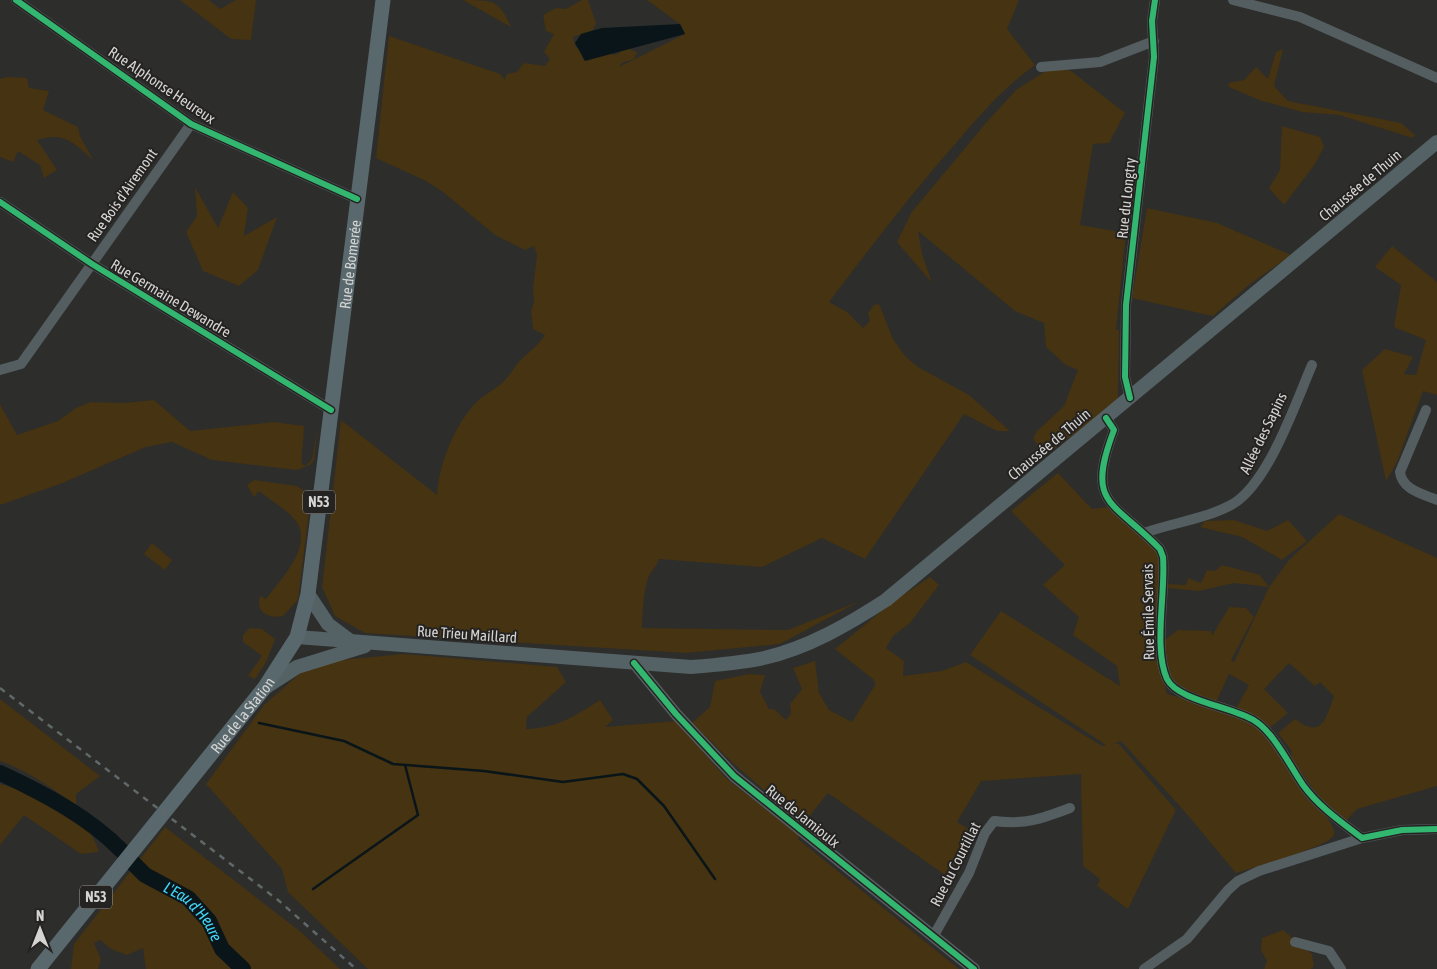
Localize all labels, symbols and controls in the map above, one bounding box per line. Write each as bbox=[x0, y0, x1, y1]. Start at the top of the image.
street label: Rue Alphonse Heureux bbox=[105, 43, 219, 127]
street label: Rue Bois d'Airemont bbox=[84, 145, 160, 245]
street label: Chaussée de Thuin bbox=[1315, 146, 1405, 224]
street label: Rue du Longtry bbox=[1113, 157, 1139, 239]
street label: Rue de Bomerée bbox=[336, 219, 364, 310]
street label: Rue Germaine Dewandre bbox=[108, 256, 234, 341]
street label: Allée des Sapins bbox=[1236, 390, 1290, 476]
street label: Chaussée de Thuin bbox=[1004, 405, 1094, 483]
road number: N53 bbox=[303, 491, 335, 514]
street label: Rue Émile Servais bbox=[1139, 564, 1157, 660]
street label: Rue Trieu Maillard bbox=[416, 622, 518, 646]
street label: Rue de la Station bbox=[207, 674, 278, 756]
street label: Rue de Jamioulx bbox=[763, 781, 843, 851]
street label: Rue du Courtillat bbox=[926, 819, 984, 909]
water label: L'Eau d'Heure bbox=[161, 878, 226, 944]
road number: N53 bbox=[80, 886, 112, 909]
north arrow bbox=[15, 904, 65, 954]
text: N bbox=[36, 908, 44, 924]

